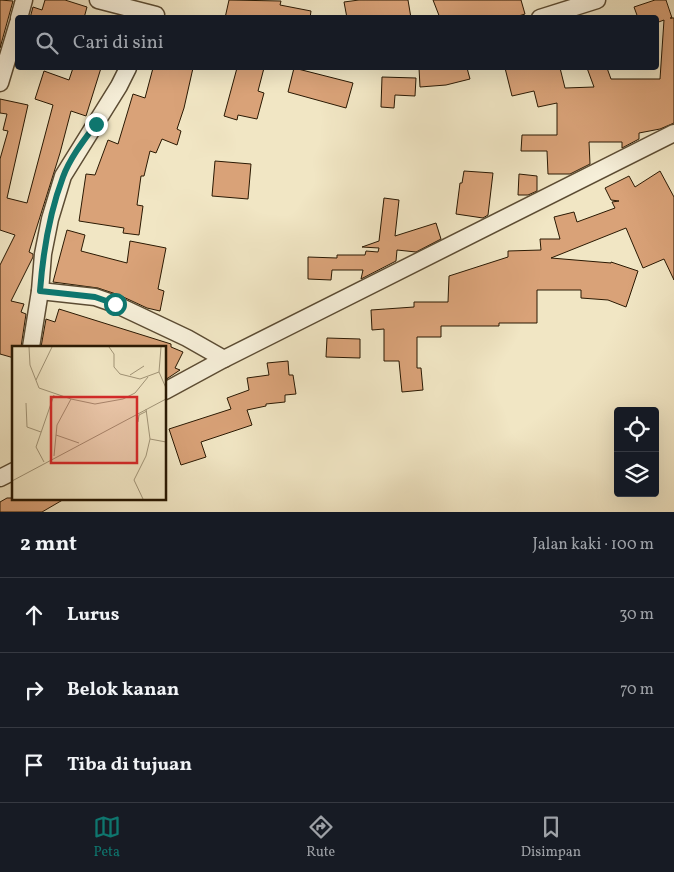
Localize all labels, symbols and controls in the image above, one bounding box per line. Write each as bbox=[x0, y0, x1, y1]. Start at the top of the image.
search box bbox=[15, 15, 659, 70]
icon: search bbox=[33, 29, 61, 57]
text: Cari di sini bbox=[73, 30, 164, 56]
route end bbox=[85, 113, 108, 136]
route start bbox=[104, 293, 127, 316]
inset map bbox=[12, 346, 166, 500]
map controls bbox=[614, 407, 659, 497]
button: locate bbox=[614, 407, 659, 452]
button: layers bbox=[614, 452, 659, 497]
text: 2 mnt bbox=[20, 530, 77, 559]
text: Jalan kaki · 100 m bbox=[532, 534, 654, 556]
icon: ahead bbox=[20, 601, 48, 629]
text: Lurus bbox=[67, 602, 119, 628]
text: 30 m bbox=[619, 604, 654, 626]
icon: right bbox=[20, 676, 48, 704]
text: Belok kanan bbox=[67, 677, 179, 703]
text: 70 m bbox=[620, 679, 654, 701]
icon: arrive bbox=[20, 751, 48, 779]
text: Tiba di tujuan bbox=[67, 752, 192, 778]
tab: Peta bbox=[93, 813, 121, 862]
tab: Rute bbox=[306, 813, 335, 862]
tab: Disimpan bbox=[521, 813, 581, 862]

